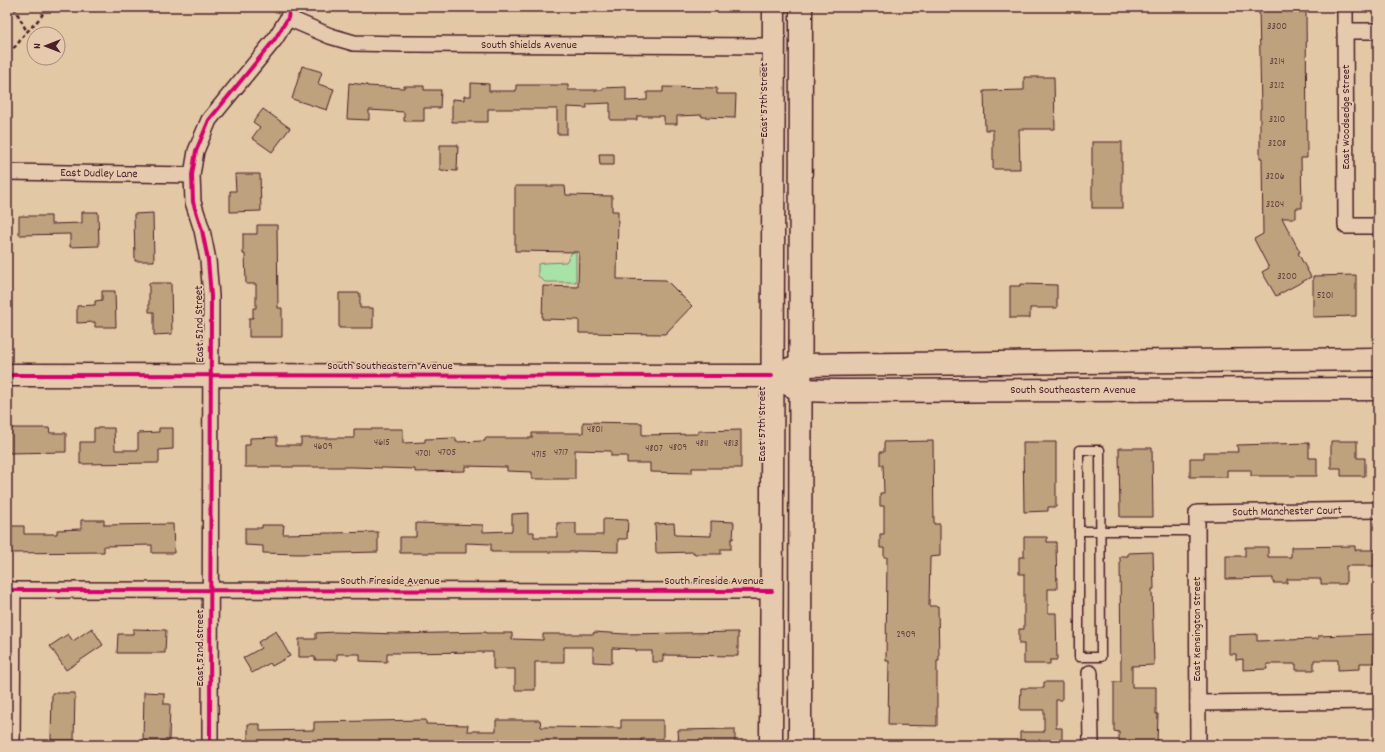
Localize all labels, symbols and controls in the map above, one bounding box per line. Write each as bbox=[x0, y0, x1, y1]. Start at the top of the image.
house number: 3300 bbox=[1267, 20, 1287, 34]
north arrow bbox=[26, 26, 66, 66]
street label: South Shields Avenue bbox=[481, 37, 577, 54]
text: N bbox=[30, 43, 46, 49]
house number: 3214 bbox=[1269, 55, 1285, 69]
street label: East 57th Street bbox=[756, 62, 773, 138]
street label: East Woodsedge Street bbox=[1338, 64, 1355, 169]
house number: 3212 bbox=[1269, 79, 1285, 93]
house number: 3210 bbox=[1269, 113, 1285, 127]
house number: 3208 bbox=[1268, 137, 1286, 151]
street label: East Dudley Lane bbox=[60, 165, 138, 183]
house number: 3206 bbox=[1265, 170, 1285, 184]
house number: 3204 bbox=[1266, 198, 1284, 212]
house number: 3200 bbox=[1277, 270, 1297, 284]
street label: East 52nd Street bbox=[191, 285, 209, 363]
house number: 5201 bbox=[1317, 289, 1333, 303]
street label: South Southeastern Avenue bbox=[327, 358, 453, 375]
street label: South Southeastern Avenue bbox=[1010, 382, 1136, 399]
street label: East 57th Street bbox=[754, 386, 771, 462]
house number: 4801 bbox=[587, 423, 603, 437]
house number: 4615 bbox=[374, 436, 390, 450]
house number: 4811 bbox=[696, 437, 708, 451]
house number: 4813 bbox=[724, 437, 738, 451]
house number: 4609 bbox=[313, 440, 333, 454]
house number: 4809 bbox=[669, 441, 687, 455]
house number: 4807 bbox=[645, 442, 663, 456]
house number: 4705 bbox=[438, 446, 456, 460]
house number: 4717 bbox=[554, 446, 568, 460]
house number: 4701 bbox=[415, 447, 431, 461]
house number: 4715 bbox=[532, 448, 547, 462]
street label: South Manchester Court bbox=[1232, 503, 1342, 521]
street label: South Fireside Avenue bbox=[340, 573, 440, 590]
street label: South Fireside Avenue bbox=[664, 573, 764, 590]
street label: East Kensington Street bbox=[1189, 576, 1206, 681]
street label: East 52nd Street bbox=[192, 609, 209, 687]
house number: 2909 bbox=[897, 628, 915, 642]

